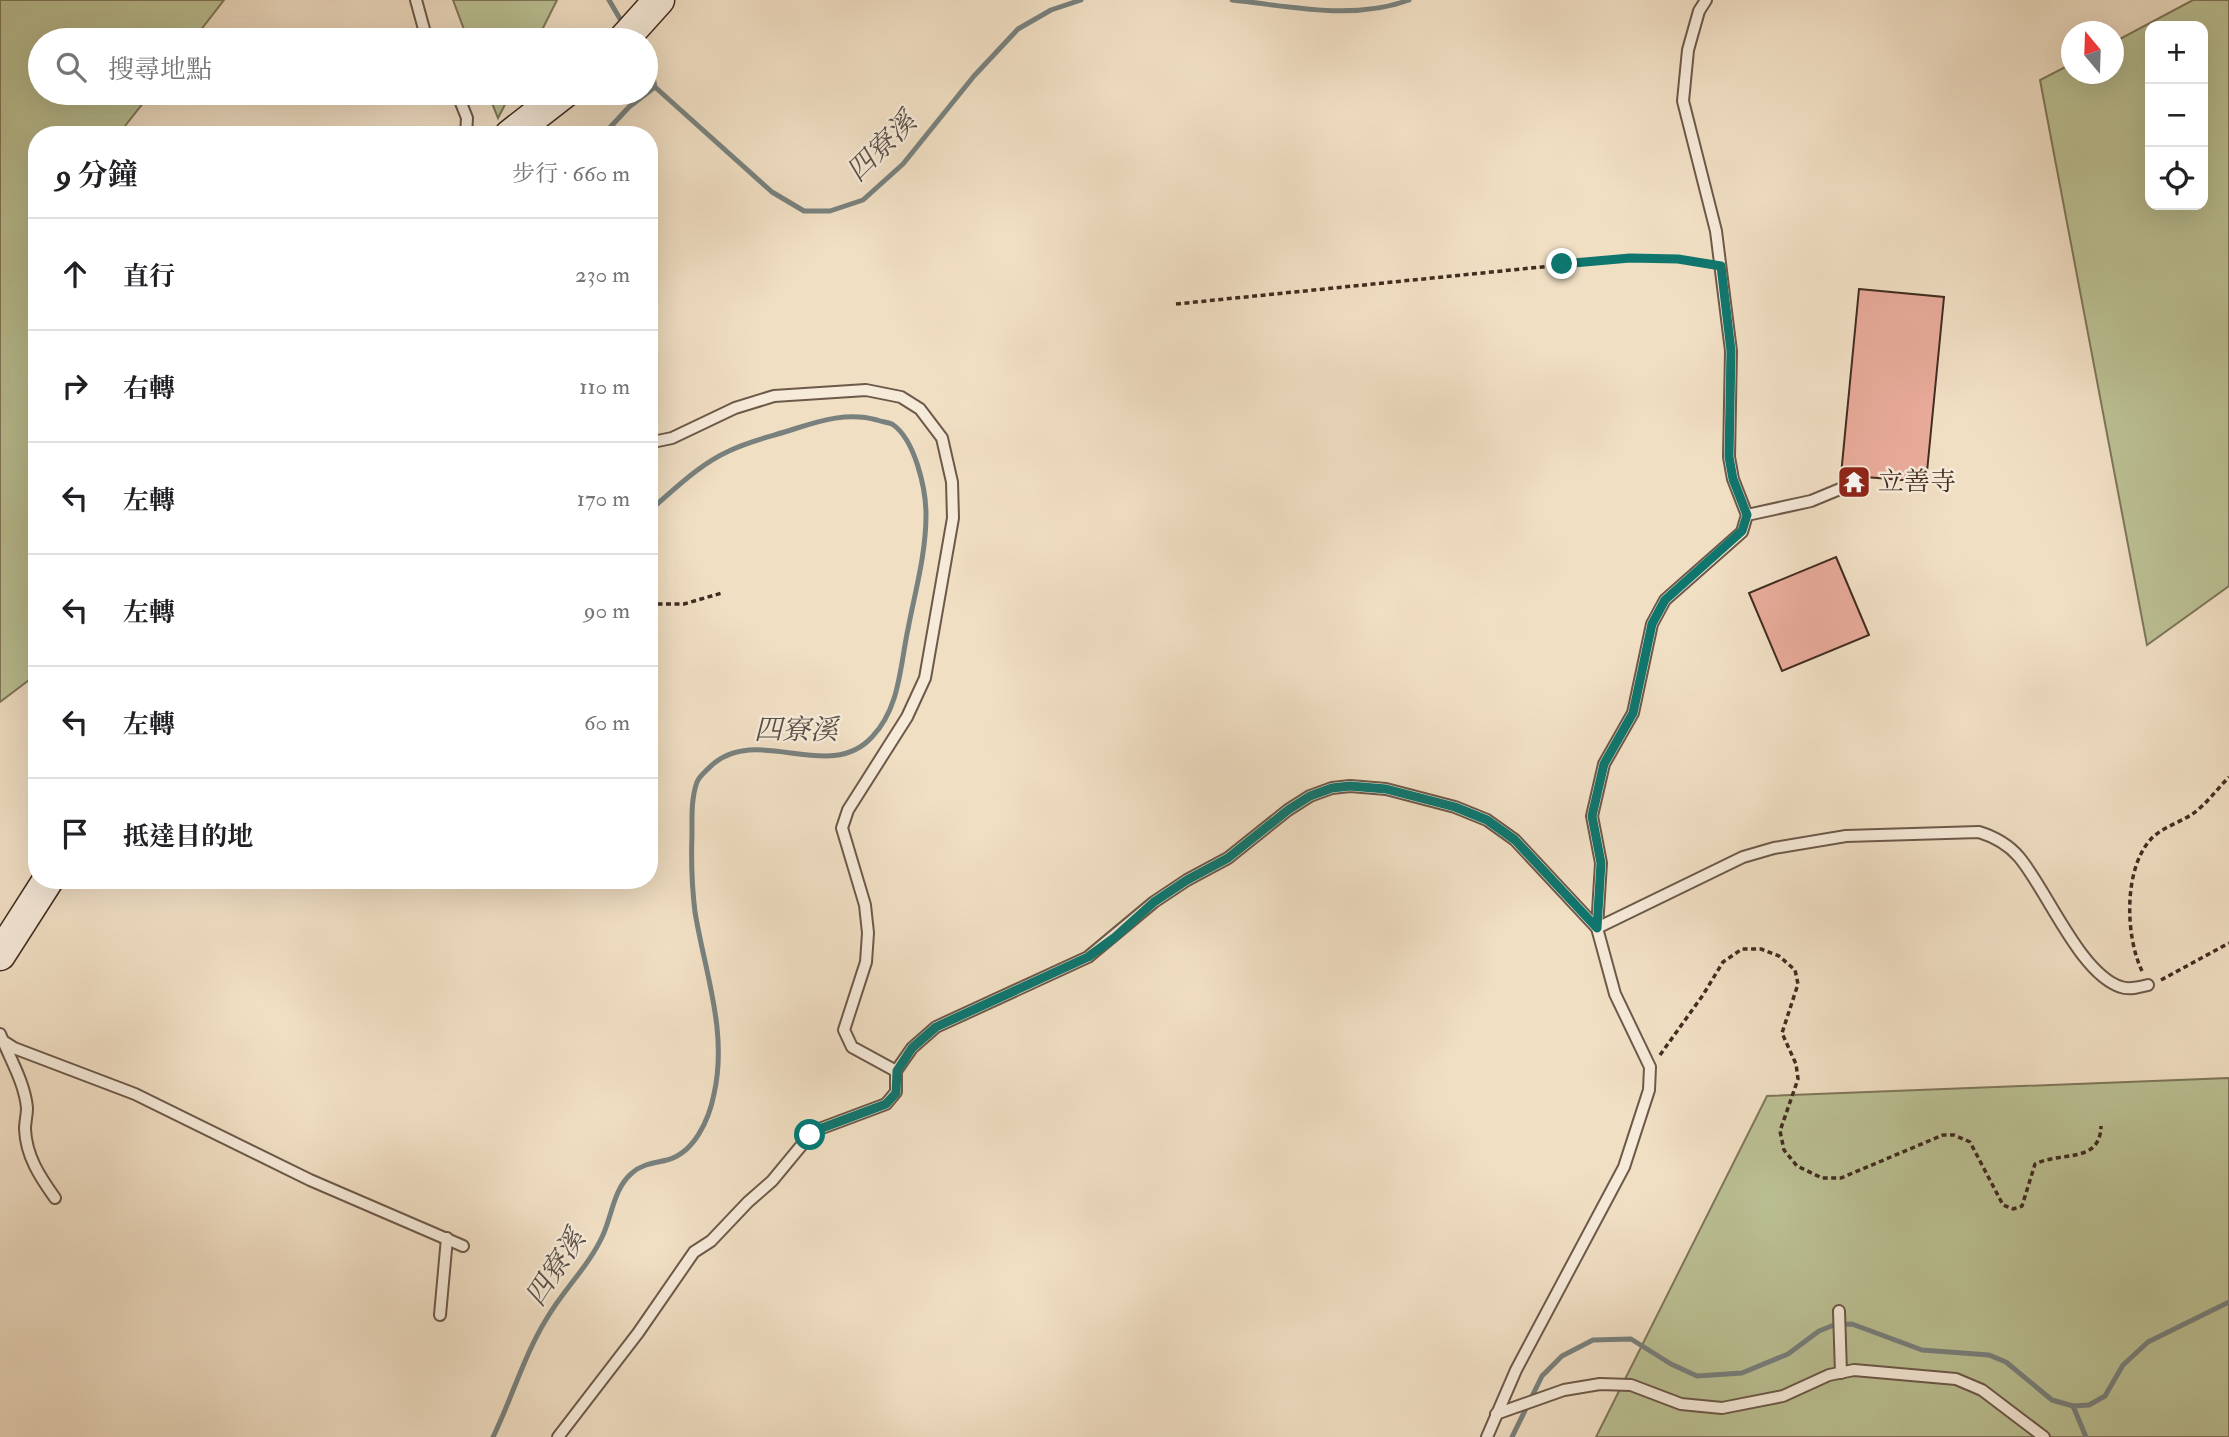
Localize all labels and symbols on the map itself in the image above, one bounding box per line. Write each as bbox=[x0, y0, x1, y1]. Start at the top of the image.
north arrow bbox=[2061, 21, 2124, 84]
water label: 四寮溪 bbox=[840, 103, 926, 189]
route end bbox=[1546, 248, 1577, 279]
temple icon: 立善寺 bbox=[1835, 463, 1873, 501]
place label: 立善寺 bbox=[1878, 466, 1956, 498]
water label: 四寮溪 bbox=[754, 713, 841, 748]
route start bbox=[794, 1119, 825, 1150]
water label: 四寮溪 bbox=[518, 1221, 595, 1313]

